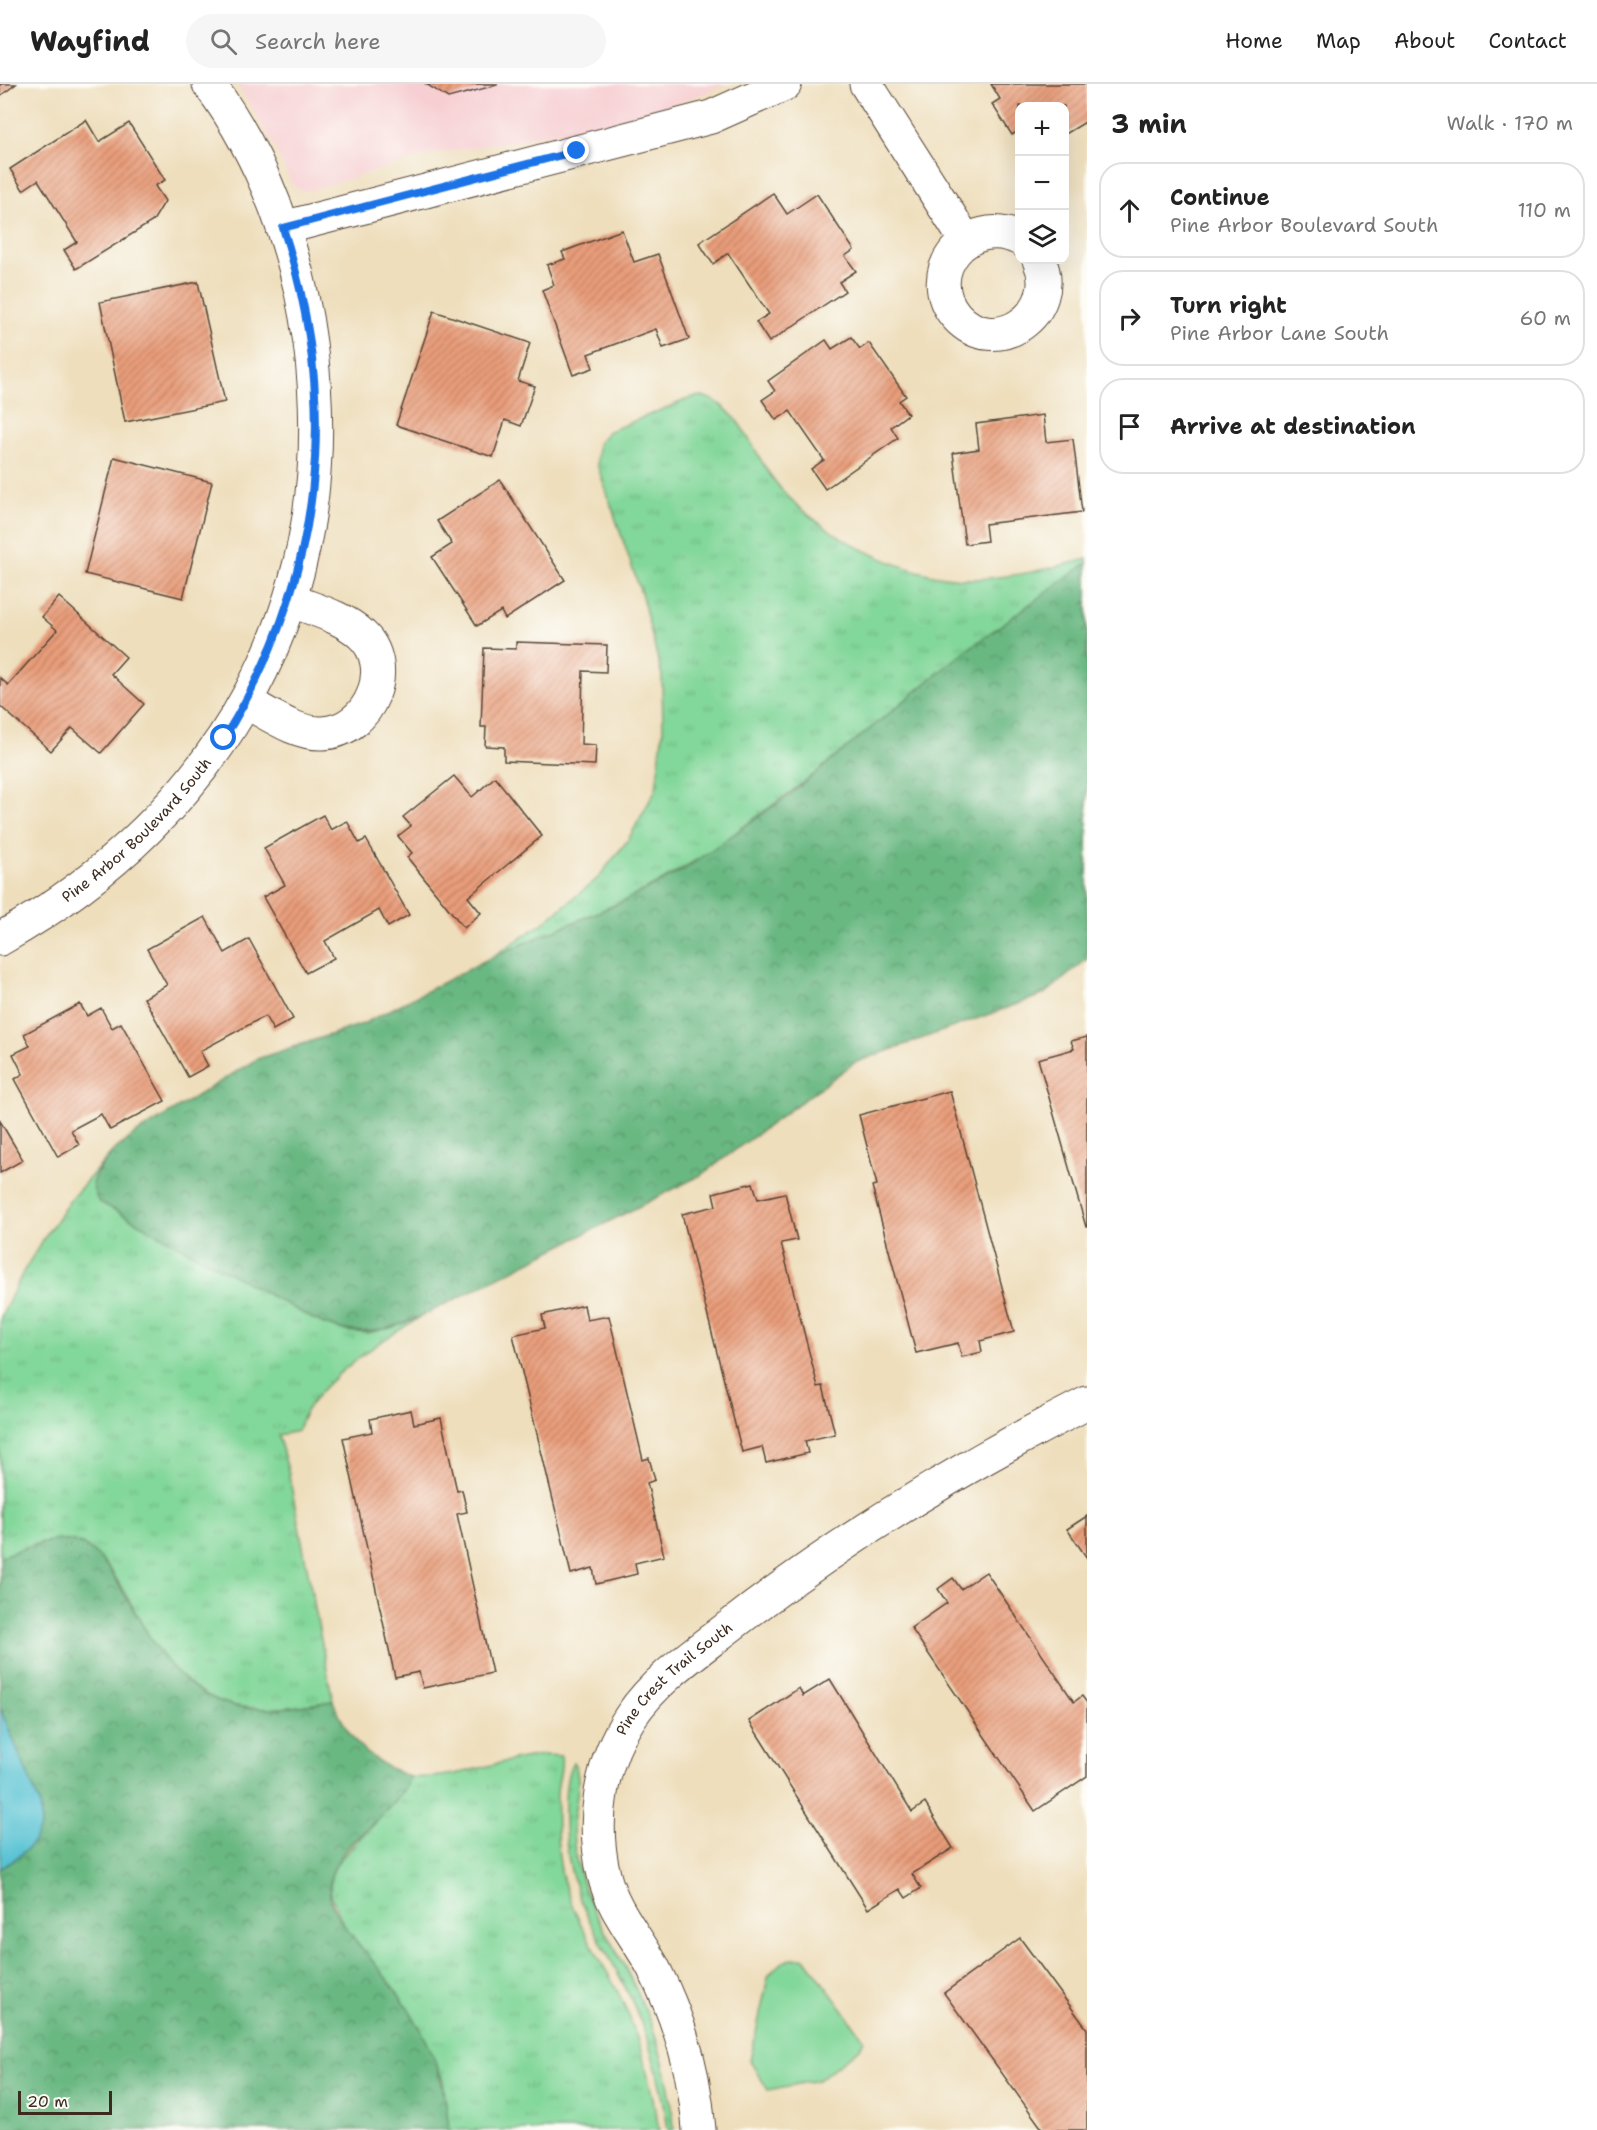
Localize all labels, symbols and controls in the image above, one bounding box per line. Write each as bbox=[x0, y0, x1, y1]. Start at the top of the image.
search box bbox=[186, 14, 606, 68]
text: Wayfind bbox=[30, 22, 150, 60]
icon: search bbox=[207, 25, 240, 58]
text: Search here bbox=[255, 27, 381, 56]
text: Home bbox=[1225, 27, 1283, 55]
text: Map bbox=[1316, 27, 1361, 55]
text: About bbox=[1394, 27, 1455, 55]
text: Contact bbox=[1488, 27, 1567, 55]
map controls bbox=[1015, 102, 1069, 264]
button: + bbox=[1015, 102, 1069, 156]
text: 3 min bbox=[1111, 106, 1187, 141]
text: Walk · 170 m bbox=[1447, 110, 1573, 136]
route end bbox=[563, 137, 589, 163]
button: − bbox=[1015, 156, 1069, 210]
text: Continue bbox=[1170, 183, 1270, 212]
icon: ahead bbox=[1113, 194, 1146, 227]
text: 110 m bbox=[1517, 197, 1571, 223]
button: layers bbox=[1015, 210, 1069, 264]
text: Pine Arbor Boulevard South bbox=[1170, 212, 1439, 238]
text: Turn right bbox=[1170, 291, 1287, 320]
icon: right bbox=[1113, 302, 1146, 335]
text: 60 m bbox=[1519, 305, 1571, 331]
text: Pine Arbor Lane South bbox=[1170, 320, 1389, 346]
icon: arrive bbox=[1113, 410, 1146, 443]
text: Arrive at destination bbox=[1170, 412, 1416, 441]
route start bbox=[210, 724, 236, 750]
street label: Pine Arbor Boulevard South bbox=[58, 753, 216, 907]
street label: Pine Crest Trail South bbox=[611, 1618, 737, 1739]
scale bar bbox=[18, 2088, 112, 2116]
text: 20 m bbox=[27, 2091, 68, 2112]

